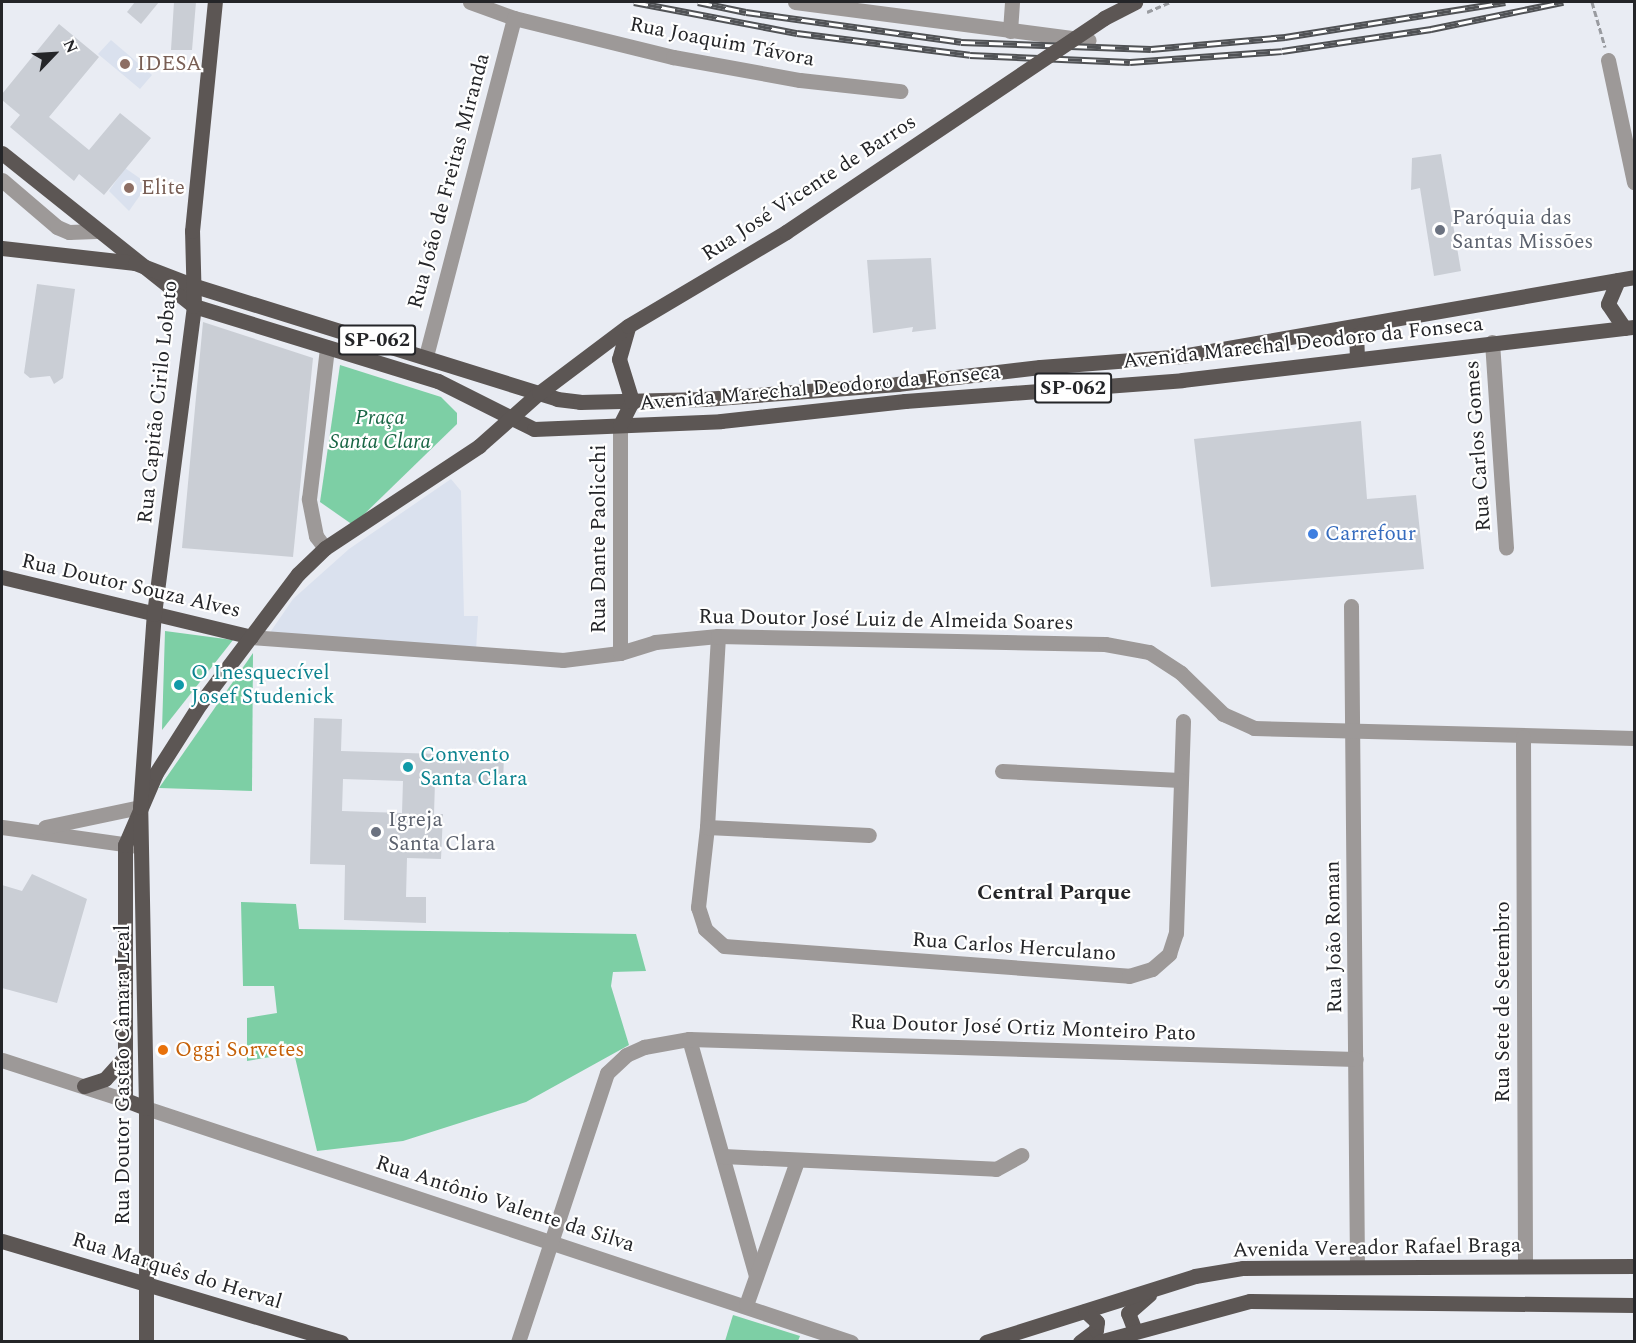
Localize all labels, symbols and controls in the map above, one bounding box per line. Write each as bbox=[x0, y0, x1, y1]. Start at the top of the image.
street label: Rua Joaquim Távora bbox=[627, 12, 817, 72]
north arrow bbox=[24, 24, 84, 84]
text: N bbox=[57, 35, 84, 57]
street label: Rua João de Freitas Miranda bbox=[403, 50, 495, 312]
place label: IDESA bbox=[137, 51, 202, 77]
marker: IDESA bbox=[118, 57, 132, 71]
street label: Rua José Vicente de Barros bbox=[697, 109, 921, 267]
place label: Elite bbox=[141, 175, 185, 201]
marker: Elite bbox=[122, 181, 136, 195]
place label: Paróquia das Santas Missões bbox=[1452, 205, 1593, 255]
marker: Paróquia das Santas Missões bbox=[1433, 223, 1447, 237]
street label: Rua Capitão Cirilo Lobato bbox=[133, 279, 183, 525]
street label: Avenida Marechal Deodoro da Fonseca bbox=[1122, 312, 1484, 374]
road number: SP-062 bbox=[338, 323, 416, 357]
street label: Avenida Marechal Deodoro da Fonseca bbox=[638, 360, 1002, 416]
street label: Rua Carlos Gomes bbox=[1459, 360, 1497, 532]
road number: SP-062 bbox=[1034, 371, 1112, 405]
park label: Praça Santa Clara bbox=[329, 405, 431, 455]
street label: Rua Dante Paolicchi bbox=[586, 445, 612, 633]
place label: Carrefour bbox=[1325, 521, 1416, 547]
marker: Carrefour bbox=[1306, 527, 1320, 541]
street label: Rua Doutor Souza Alves bbox=[19, 548, 243, 624]
street label: Rua Doutor José Luiz de Almeida Soares bbox=[698, 604, 1074, 636]
place label: O Inesquecível Josef Studenick bbox=[191, 660, 335, 710]
marker: O Inesquecível Josef Studenick bbox=[172, 678, 186, 692]
place label: Convento Santa Clara bbox=[420, 742, 528, 792]
marker: Convento Santa Clara bbox=[401, 760, 415, 774]
place label: Igreja Santa Clara bbox=[388, 807, 496, 857]
marker: Igreja Santa Clara bbox=[369, 825, 383, 839]
street label: Rua João Roman bbox=[1320, 860, 1348, 1014]
district label: Central Parque bbox=[977, 880, 1131, 906]
street label: Rua Sete de Setembro bbox=[1490, 901, 1516, 1103]
street label: Rua Doutor Gastão Câmara Leal bbox=[110, 925, 136, 1225]
street label: Rua Carlos Herculano bbox=[911, 927, 1117, 967]
street label: Rua Doutor José Ortiz Monteiro Pato bbox=[850, 1009, 1196, 1047]
place label: Oggi Sorvetes bbox=[175, 1037, 304, 1063]
marker: Oggi Sorvetes bbox=[156, 1043, 170, 1057]
street label: Rua Antônio Valente da Silva bbox=[372, 1150, 638, 1258]
street label: Rua Marquês do Herval bbox=[69, 1227, 285, 1315]
street label: Avenida Vereador Rafael Braga bbox=[1233, 1233, 1521, 1263]

